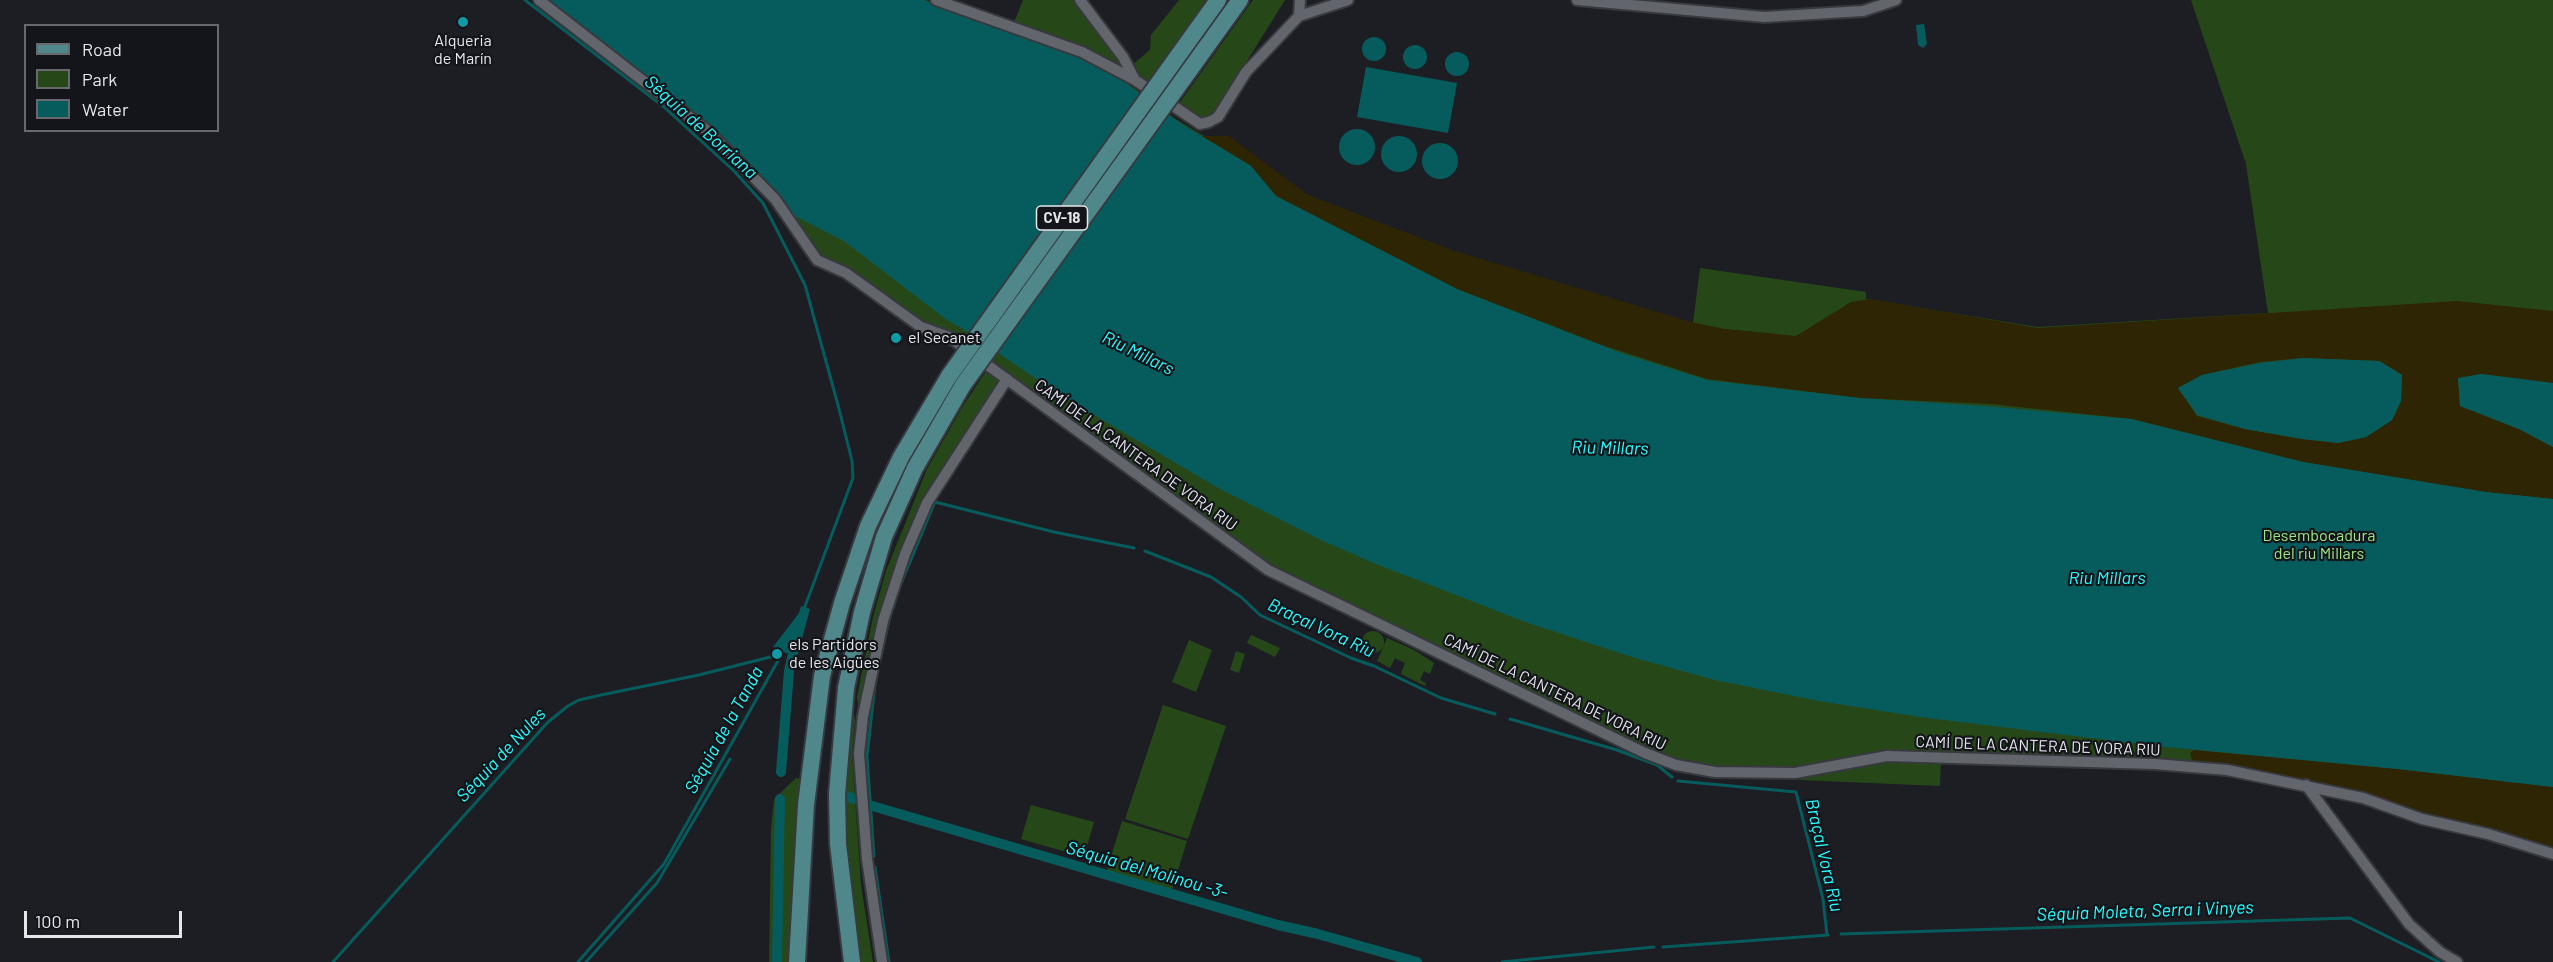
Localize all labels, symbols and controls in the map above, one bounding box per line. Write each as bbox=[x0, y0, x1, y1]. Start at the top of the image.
marker: Alqueria de Marín bbox=[456, 15, 470, 29]
legend bbox=[24, 24, 219, 132]
place label: Alqueria de Marín bbox=[434, 31, 492, 69]
text: Road bbox=[82, 38, 122, 60]
text: Park bbox=[82, 68, 117, 90]
water label: Séquia de Borriana bbox=[640, 71, 762, 183]
text: Water bbox=[82, 98, 129, 120]
road number: CV-18 bbox=[1036, 206, 1088, 230]
water label: Riu Millars bbox=[1099, 326, 1177, 380]
place label: el Secanet bbox=[908, 328, 981, 348]
marker: el Secanet bbox=[889, 331, 903, 345]
street label: CAMÍ DE LA CANTERA DE VORA RIU bbox=[1031, 375, 1241, 535]
water label: Riu Millars bbox=[1571, 437, 1649, 459]
park label: Desembocadura del riu Millars bbox=[2263, 526, 2375, 564]
water label: Riu Millars bbox=[2068, 567, 2146, 589]
water label: Braçal Vora Riu bbox=[1264, 594, 1378, 662]
street label: CAMÍ DE LA CANTERA DE VORA RIU bbox=[1441, 630, 1669, 754]
place label: els Partidors de les Aigües bbox=[789, 635, 879, 673]
marker: els Partidors de les Aigües bbox=[770, 647, 784, 661]
water label: Séquia de la Tanda bbox=[680, 663, 768, 797]
water label: Séquia de Nules bbox=[452, 703, 550, 807]
street label: CAMÍ DE LA CANTERA DE VORA RIU bbox=[1915, 732, 2161, 760]
water label: Braçal Vora Riu bbox=[1801, 796, 1847, 914]
water label: Séquia del Molinou -3- bbox=[1064, 837, 1230, 903]
water label: Séquia Moleta, Serra i Vinyes bbox=[2036, 896, 2254, 926]
scale bar bbox=[27, 899, 184, 937]
text: 100 m bbox=[35, 910, 80, 932]

